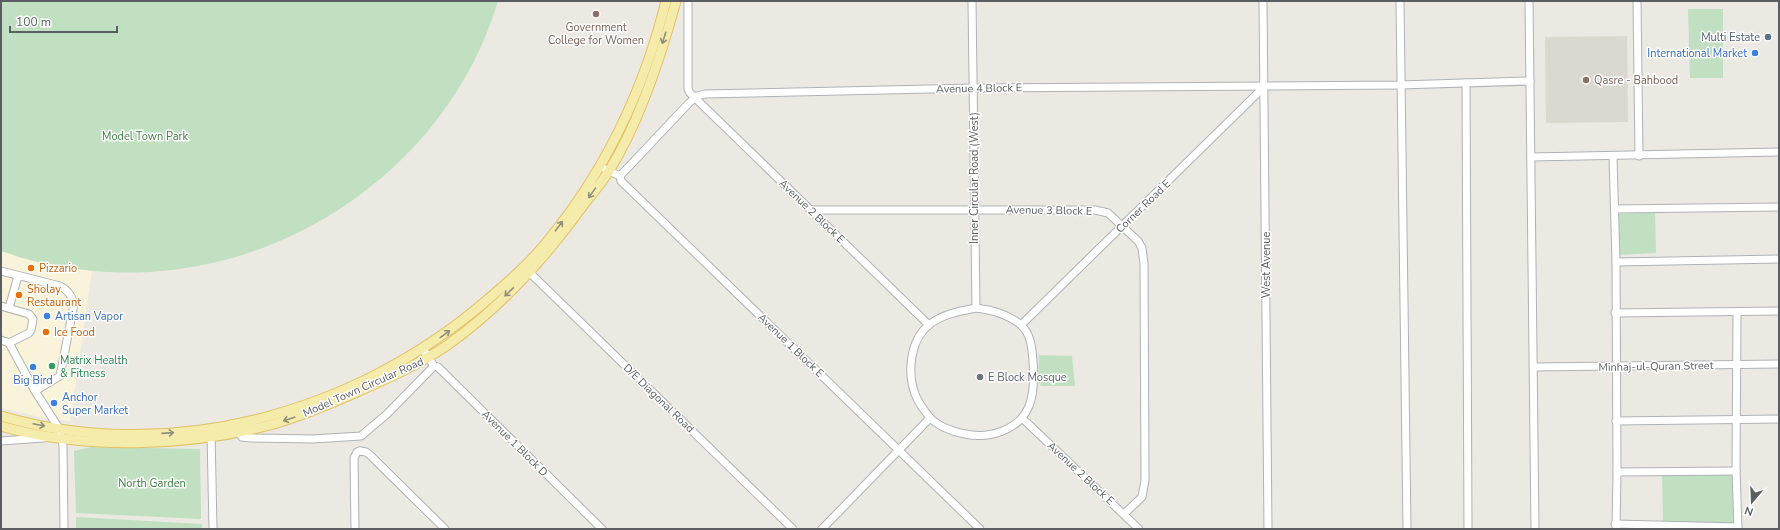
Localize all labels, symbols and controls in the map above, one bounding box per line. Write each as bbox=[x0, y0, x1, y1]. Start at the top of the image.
scale bar bbox=[10, 8, 117, 34]
marker: Government College for Women bbox=[591, 9, 601, 19]
text: 100 m bbox=[16, 14, 51, 30]
place label: Government College for Women bbox=[548, 20, 644, 48]
place label: Multi Estate bbox=[1701, 30, 1760, 45]
one-way arrow bbox=[660, 32, 668, 44]
marker: Multi Estate bbox=[1763, 32, 1773, 42]
place label: International Market bbox=[1647, 46, 1747, 61]
marker: International Market bbox=[1750, 48, 1760, 58]
place label: Qasre - Bahbood bbox=[1594, 73, 1678, 88]
marker: Qasre - Bahbood bbox=[1581, 75, 1591, 85]
street label: Avenue 4 Block E bbox=[936, 80, 1022, 97]
street label: Inner Circular Road (West) bbox=[967, 112, 982, 244]
park label: Model Town Park bbox=[102, 129, 188, 144]
street label: Avenue 2 Block E bbox=[775, 176, 848, 247]
street label: Corner Road E bbox=[1113, 176, 1174, 236]
one-way arrow bbox=[588, 188, 597, 199]
street label: Avenue 3 Block E bbox=[1006, 202, 1092, 219]
one-way arrow bbox=[555, 220, 563, 231]
street label: West Avenue bbox=[1259, 232, 1274, 298]
place label: Pizzario bbox=[39, 261, 77, 276]
marker: Pizzario bbox=[26, 263, 36, 273]
place label: Sholay Restaurant bbox=[27, 282, 81, 310]
one-way arrow bbox=[504, 288, 514, 297]
marker: Sholay Restaurant bbox=[14, 290, 24, 300]
place label: Artisan Vapor bbox=[55, 309, 123, 324]
street label: Avenue 1 Block E bbox=[754, 310, 827, 381]
marker: Artisan Vapor bbox=[42, 311, 52, 321]
place label: Ice Food bbox=[54, 325, 95, 340]
marker: Ice Food bbox=[41, 327, 51, 337]
one-way arrow bbox=[439, 330, 450, 338]
place label: Matrix Health & Fitness bbox=[60, 353, 128, 381]
street label: Model Town Circular Road bbox=[301, 354, 426, 421]
street label: Minhaj-ul-Quran Street bbox=[1598, 358, 1714, 375]
marker: Matrix Health & Fitness bbox=[47, 361, 57, 371]
street label: D/E Diagonal Road bbox=[620, 361, 697, 436]
marker: Big Bird bbox=[28, 362, 38, 372]
place label: E Block Mosque bbox=[988, 370, 1067, 385]
marker: E Block Mosque bbox=[975, 372, 985, 382]
place label: Big Bird bbox=[13, 373, 53, 388]
place label: Anchor Super Market bbox=[62, 390, 128, 418]
marker: Anchor Super Market bbox=[49, 398, 59, 408]
street label: Avenue 1 Block D bbox=[478, 407, 551, 480]
one-way arrow bbox=[283, 416, 296, 423]
one-way arrow bbox=[32, 422, 45, 430]
one-way arrow bbox=[161, 429, 174, 436]
street label: Avenue 2 Block E bbox=[1044, 438, 1117, 508]
park label: North Garden bbox=[118, 476, 186, 491]
north arrow bbox=[1732, 482, 1772, 522]
text: N bbox=[1743, 503, 1755, 519]

